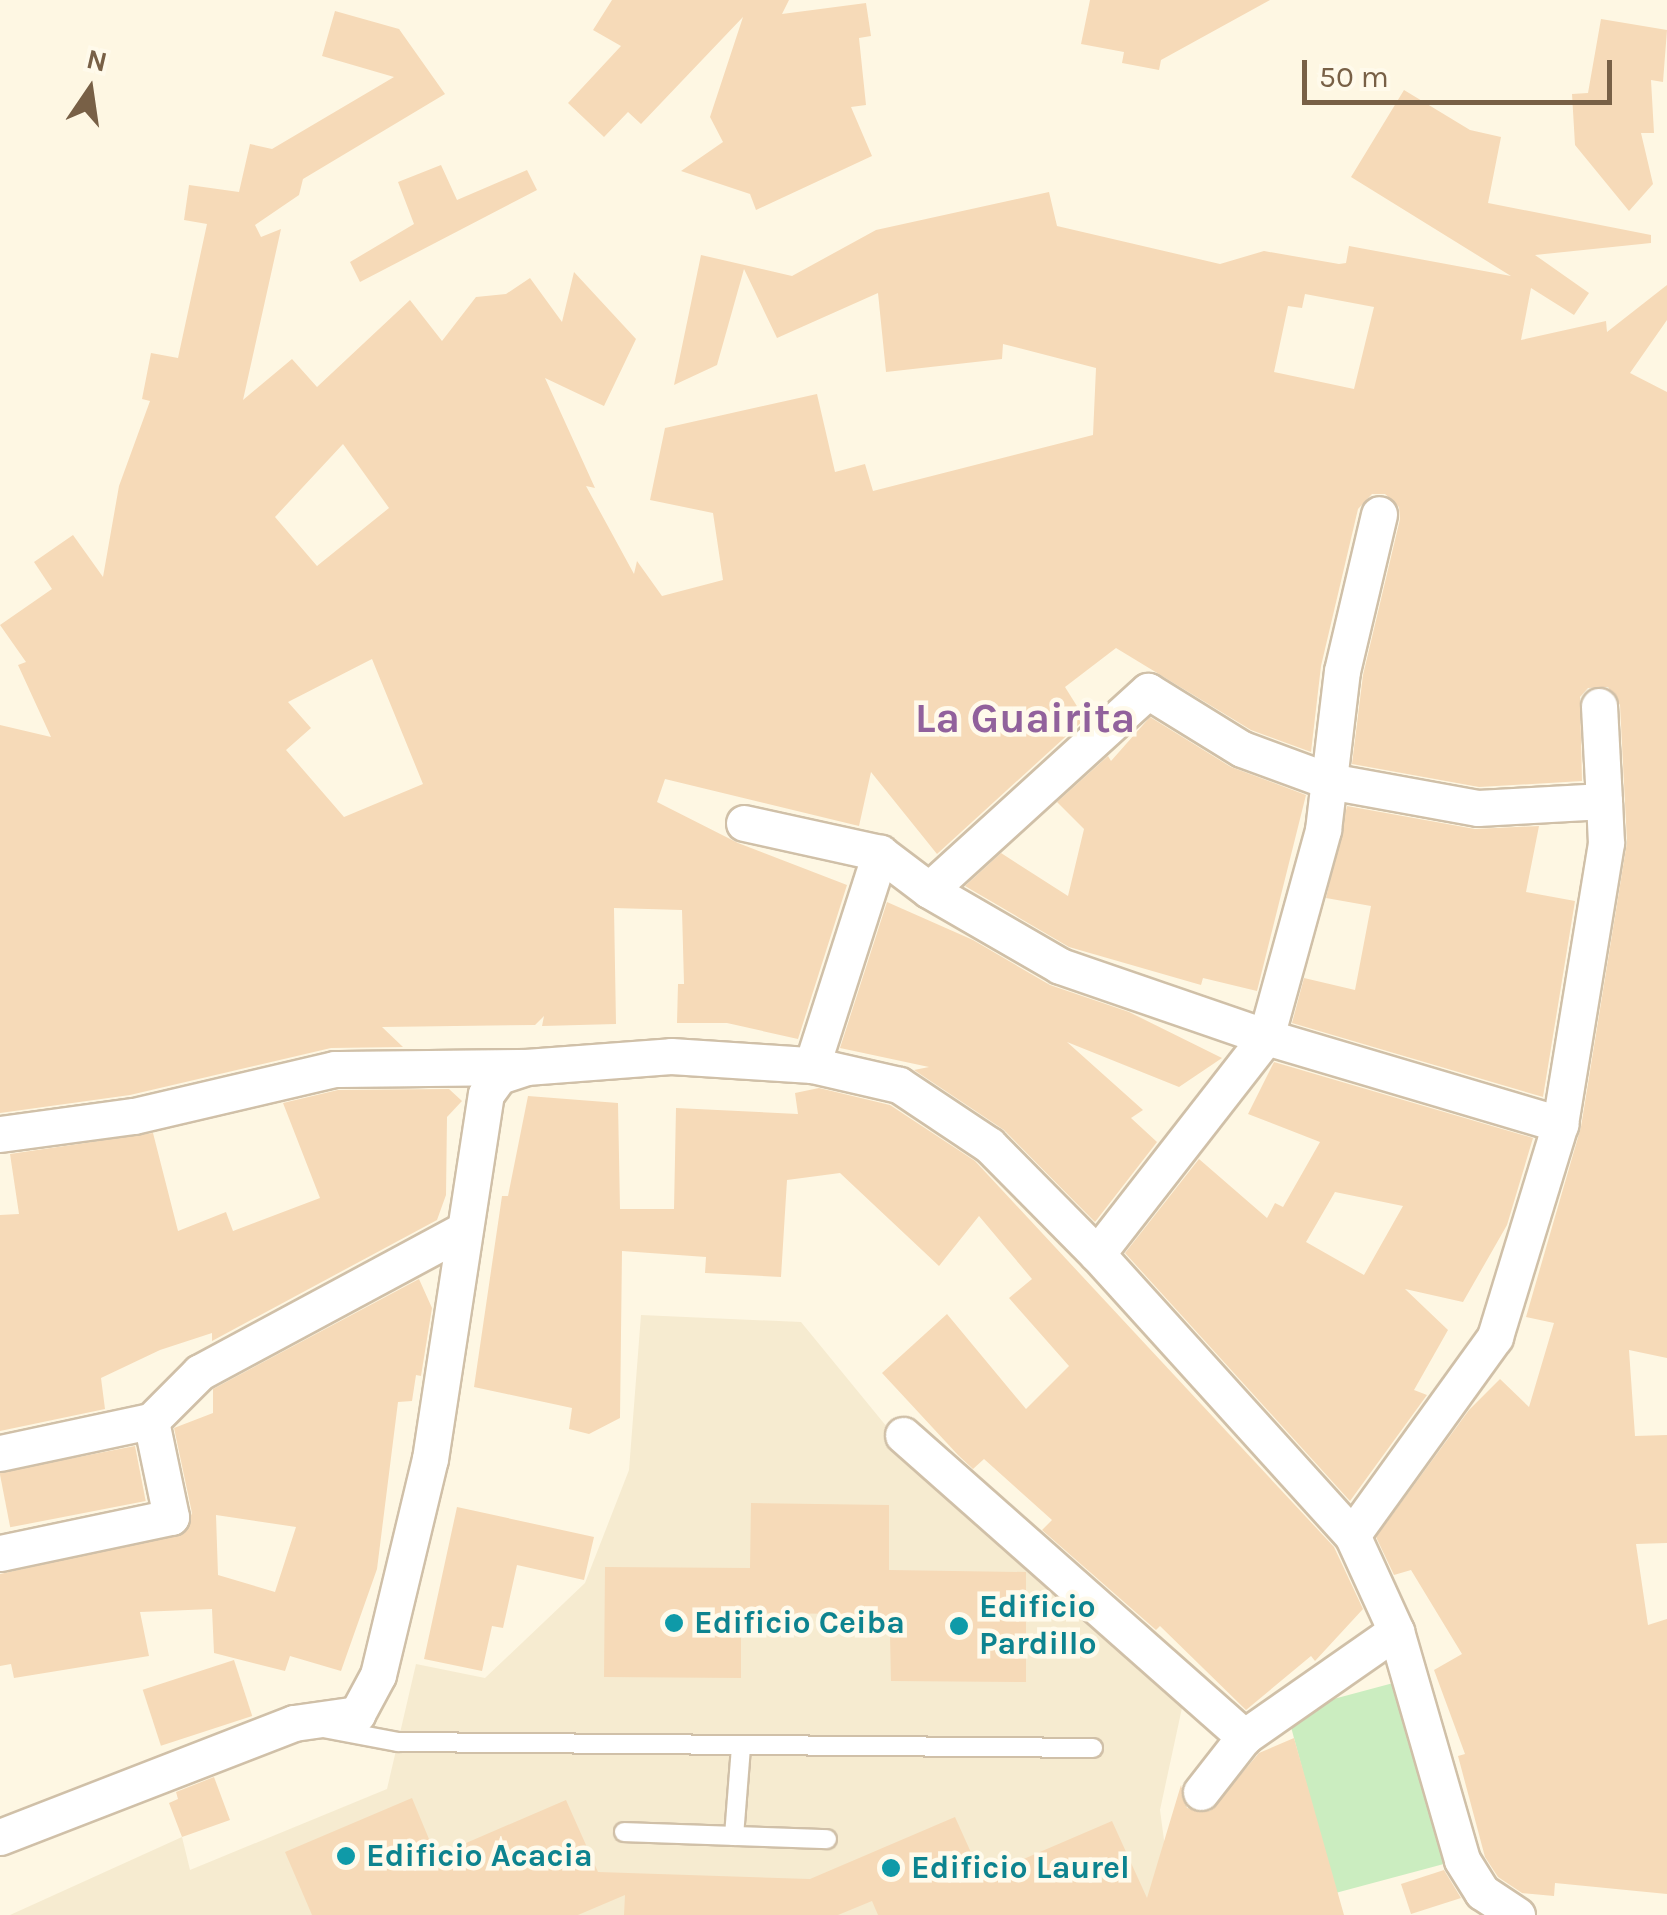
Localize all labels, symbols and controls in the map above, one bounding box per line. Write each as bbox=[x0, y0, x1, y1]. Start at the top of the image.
north arrow bbox=[40, 40, 140, 140]
scale bar bbox=[1307, 40, 1617, 102]
text: N bbox=[83, 42, 110, 79]
text: 50 m bbox=[1319, 59, 1389, 95]
district label: La Guairita bbox=[915, 693, 1135, 743]
place label: Edificio Pardillo bbox=[979, 1589, 1097, 1664]
place label: Edificio Ceiba bbox=[694, 1604, 905, 1642]
marker: Edificio Ceiba bbox=[663, 1612, 685, 1634]
marker: Edificio Pardillo bbox=[948, 1615, 970, 1637]
place label: Edificio Acacia bbox=[366, 1837, 593, 1875]
marker: Edificio Acacia bbox=[335, 1845, 357, 1867]
place label: Edificio Laurel bbox=[911, 1849, 1130, 1887]
marker: Edificio Laurel bbox=[880, 1857, 902, 1879]

